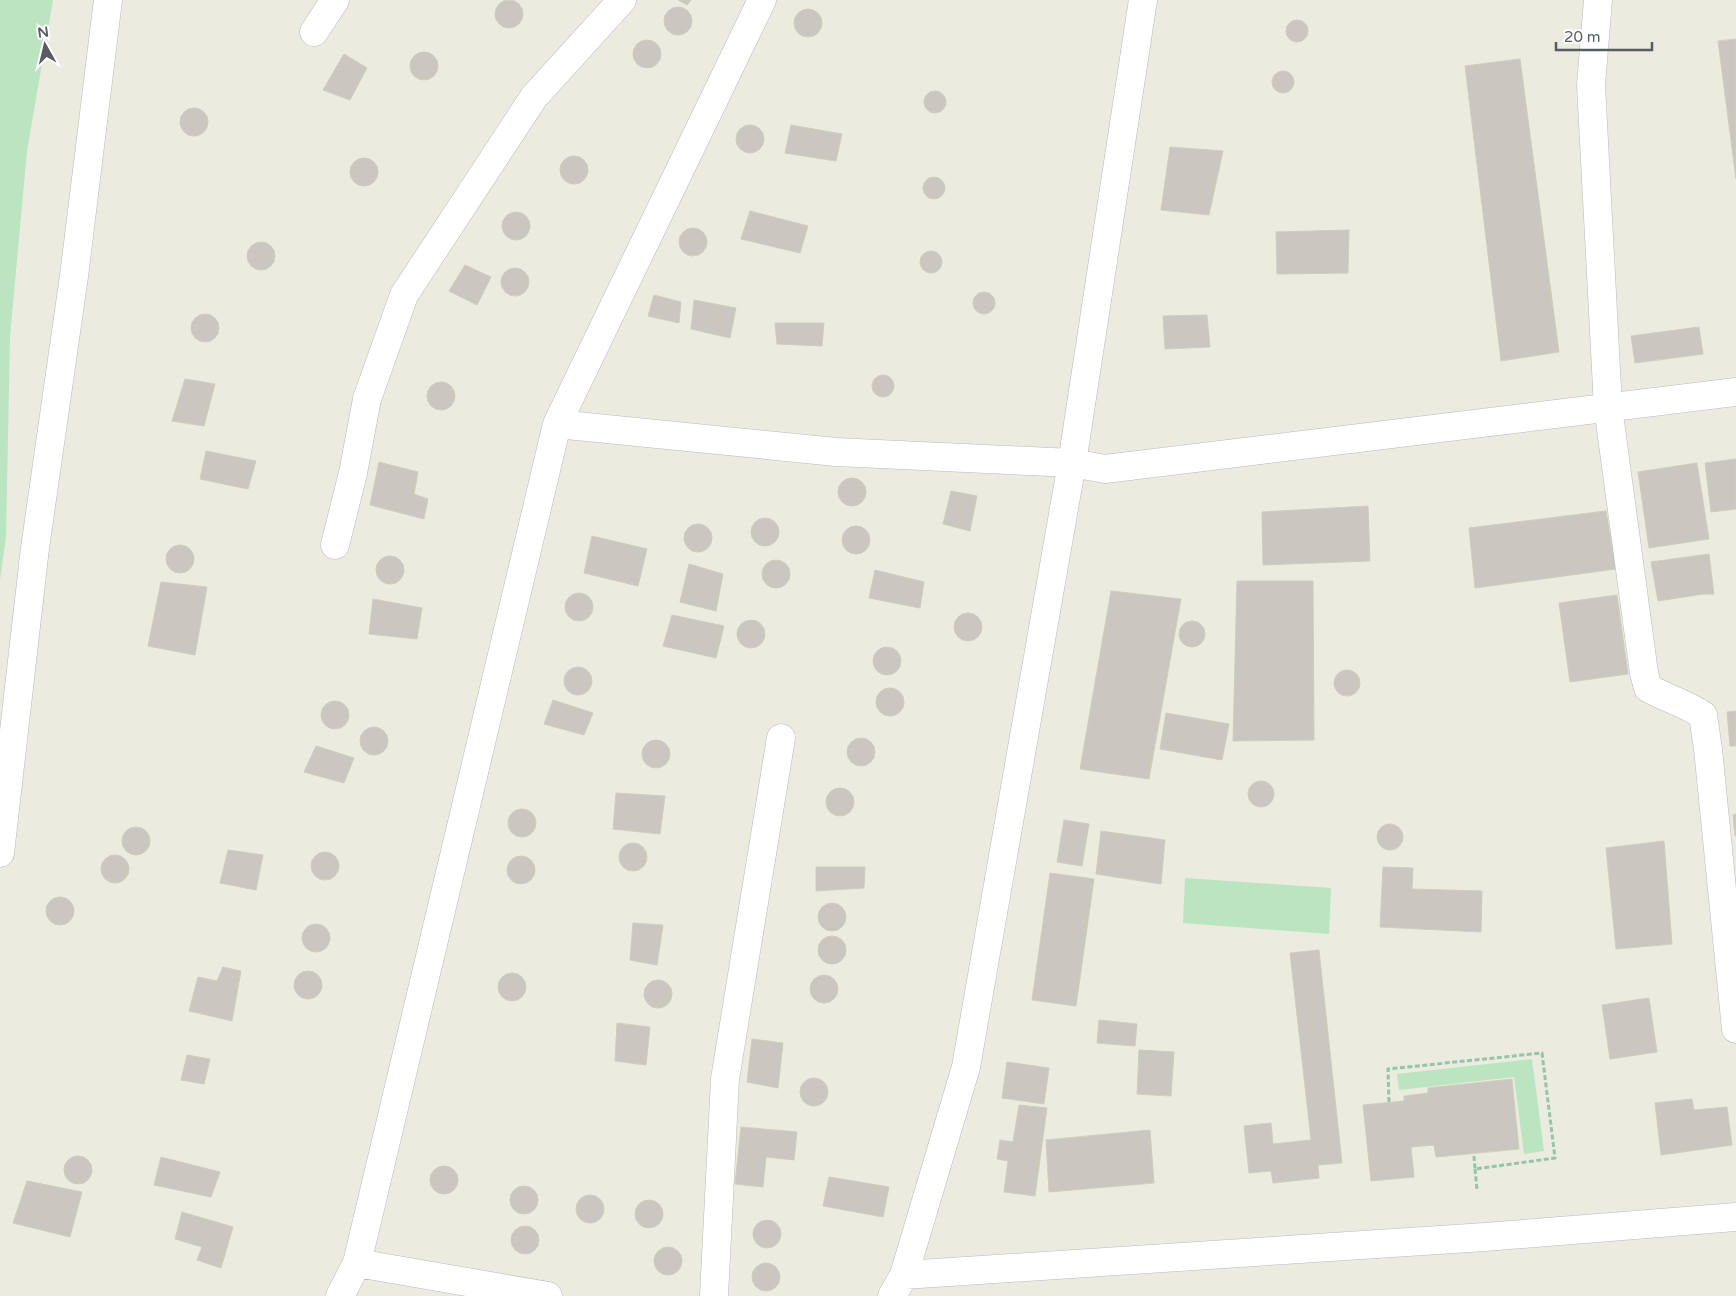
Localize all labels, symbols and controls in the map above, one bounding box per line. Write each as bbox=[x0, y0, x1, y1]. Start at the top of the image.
north arrow bbox=[20, 20, 70, 70]
scale bar bbox=[1556, 20, 1652, 52]
text: N bbox=[37, 23, 50, 42]
text: 20 m bbox=[1564, 28, 1601, 46]

